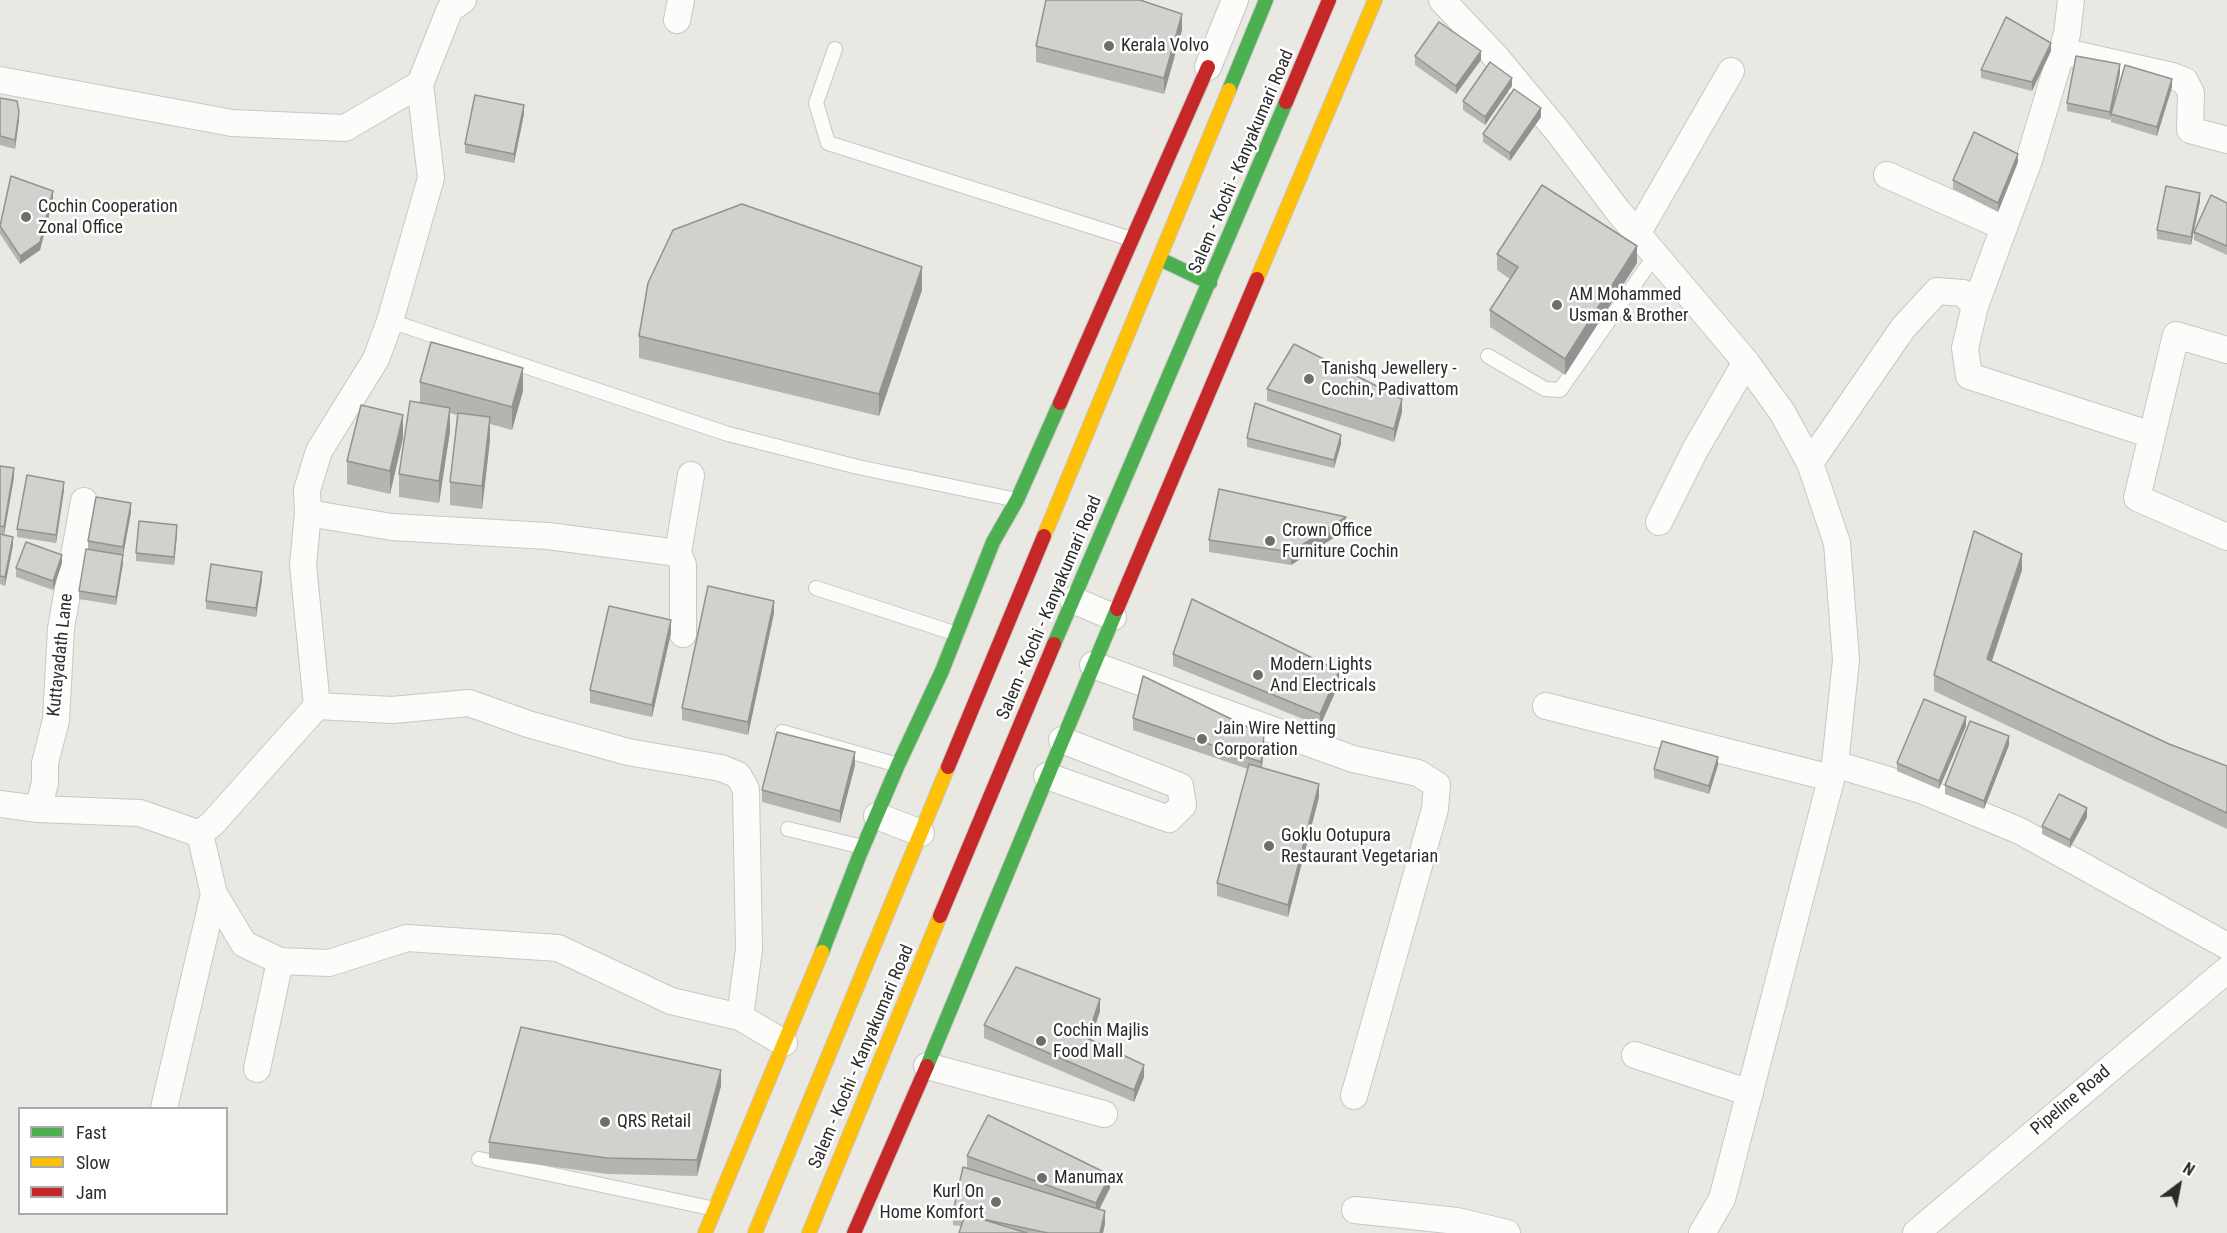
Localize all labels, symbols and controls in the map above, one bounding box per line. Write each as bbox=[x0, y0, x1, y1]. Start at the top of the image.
place label: Kerala Volvo bbox=[1121, 35, 1209, 57]
marker: Kerala Volvo bbox=[1102, 39, 1116, 53]
street label: Salem - Kochi - Kanyakumari Road bbox=[1185, 47, 1299, 277]
place label: Cochin Cooperation Zonal Office bbox=[38, 196, 178, 238]
marker: Cochin Cooperation Zonal Office bbox=[19, 210, 33, 224]
place label: AM Mohammed Usman & Brother bbox=[1569, 284, 1688, 326]
marker: AM Mohammed Usman & Brother bbox=[1550, 298, 1564, 312]
place label: Tanishq Jewellery - Cochin, Padivattom bbox=[1321, 358, 1459, 400]
marker: Tanishq Jewellery - Cochin, Padivattom bbox=[1302, 372, 1316, 386]
street label: Salem - Kochi - Kanyakumari Road bbox=[993, 493, 1107, 723]
place label: Crown Office Furniture Cochin bbox=[1282, 520, 1399, 562]
marker: Crown Office Furniture Cochin bbox=[1263, 534, 1277, 548]
street label: Kuttayadath Lane bbox=[44, 592, 78, 718]
place label: Modern Lights And Electricals bbox=[1270, 654, 1376, 696]
marker: Modern Lights And Electricals bbox=[1251, 668, 1265, 682]
place label: Jain Wire Netting Corporation bbox=[1214, 718, 1336, 760]
marker: Jain Wire Netting Corporation bbox=[1195, 732, 1209, 746]
place label: Goklu Ootupura Restaurant Vegetarian bbox=[1281, 825, 1438, 868]
marker: Goklu Ootupura Restaurant Vegetarian bbox=[1262, 839, 1276, 853]
street label: Salem - Kochi - Kanyakumari Road bbox=[805, 942, 919, 1172]
place label: Cochin Majlis Food Mall bbox=[1053, 1020, 1149, 1062]
marker: Cochin Majlis Food Mall bbox=[1034, 1034, 1048, 1048]
street label: Pipeline Road bbox=[2027, 1062, 2115, 1140]
legend bbox=[18, 1107, 228, 1215]
place label: QRS Retail bbox=[617, 1111, 691, 1133]
marker: QRS Retail bbox=[598, 1115, 612, 1129]
text: Fast bbox=[76, 1122, 107, 1143]
text: Slow bbox=[76, 1152, 110, 1173]
north arrow bbox=[2149, 1155, 2209, 1215]
text: N bbox=[2180, 1159, 2198, 1180]
place label: Manumax bbox=[1054, 1167, 1124, 1189]
marker: Manumax bbox=[1035, 1171, 1049, 1185]
place label: Kurl On Home Komfort bbox=[880, 1181, 984, 1224]
text: Jam bbox=[76, 1182, 107, 1203]
marker: Kurl On Home Komfort bbox=[989, 1195, 1003, 1209]

